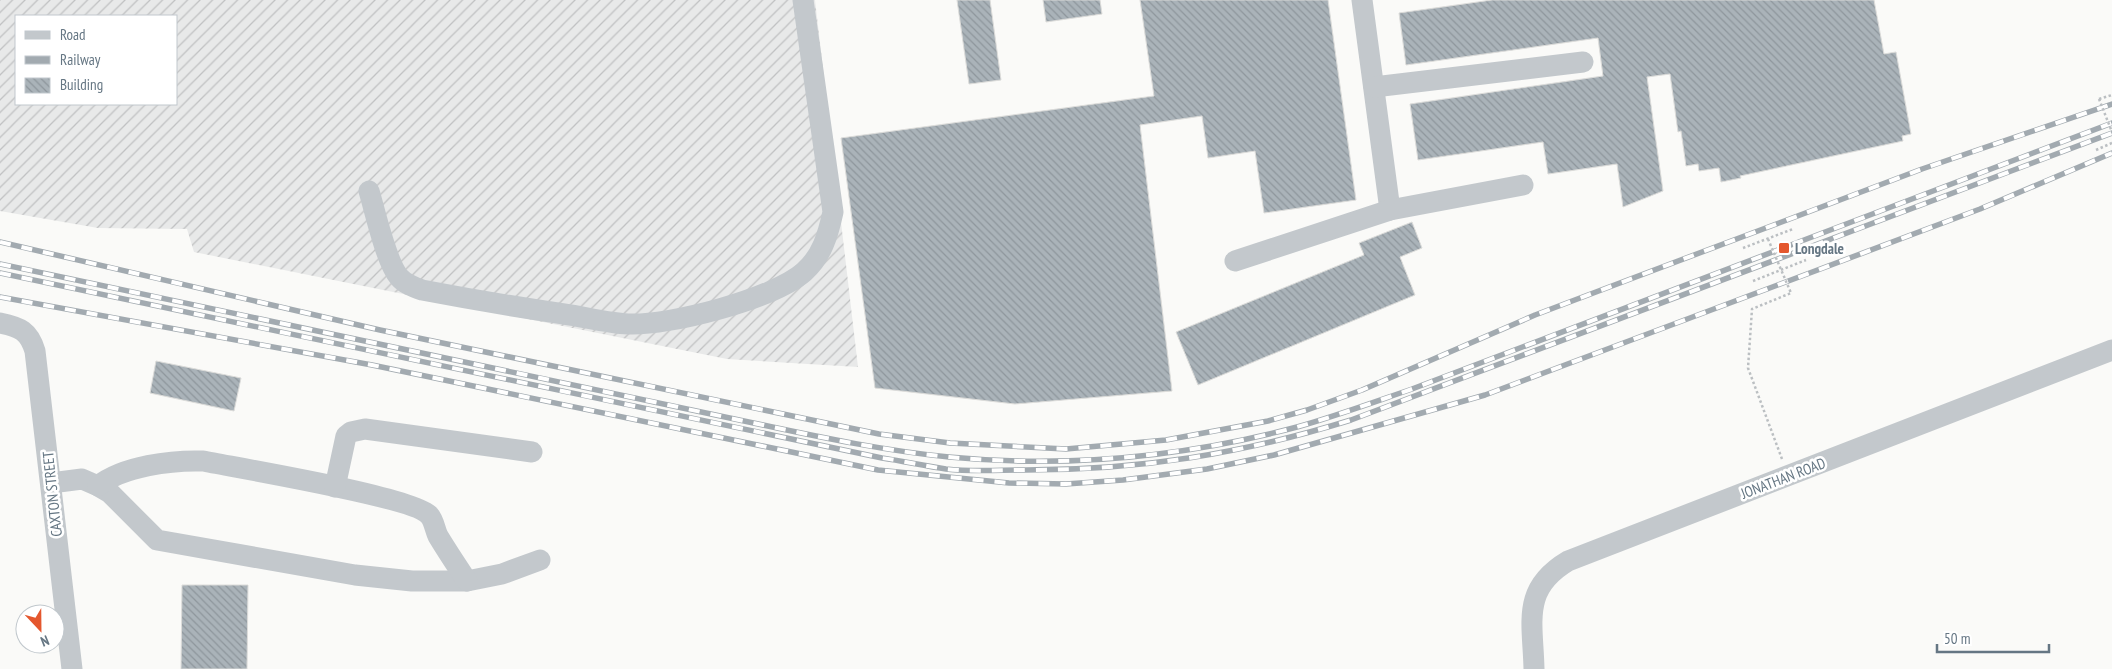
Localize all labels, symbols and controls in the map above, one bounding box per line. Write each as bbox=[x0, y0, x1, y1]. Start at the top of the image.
legend bbox=[15, 15, 178, 105]
text: Road bbox=[60, 25, 86, 44]
text: Railway bbox=[60, 50, 101, 69]
text: Building bbox=[60, 75, 103, 94]
place label: Longdale bbox=[1795, 239, 1844, 258]
marker: Longdale bbox=[1777, 241, 1791, 255]
street label: CAXTON STREET bbox=[38, 450, 66, 538]
street label: JONATHAN ROAD bbox=[1737, 453, 1828, 503]
north arrow bbox=[15, 604, 65, 654]
scale bar bbox=[1937, 622, 2050, 654]
text: 50 m bbox=[1944, 629, 1970, 648]
text: N bbox=[38, 631, 52, 651]

